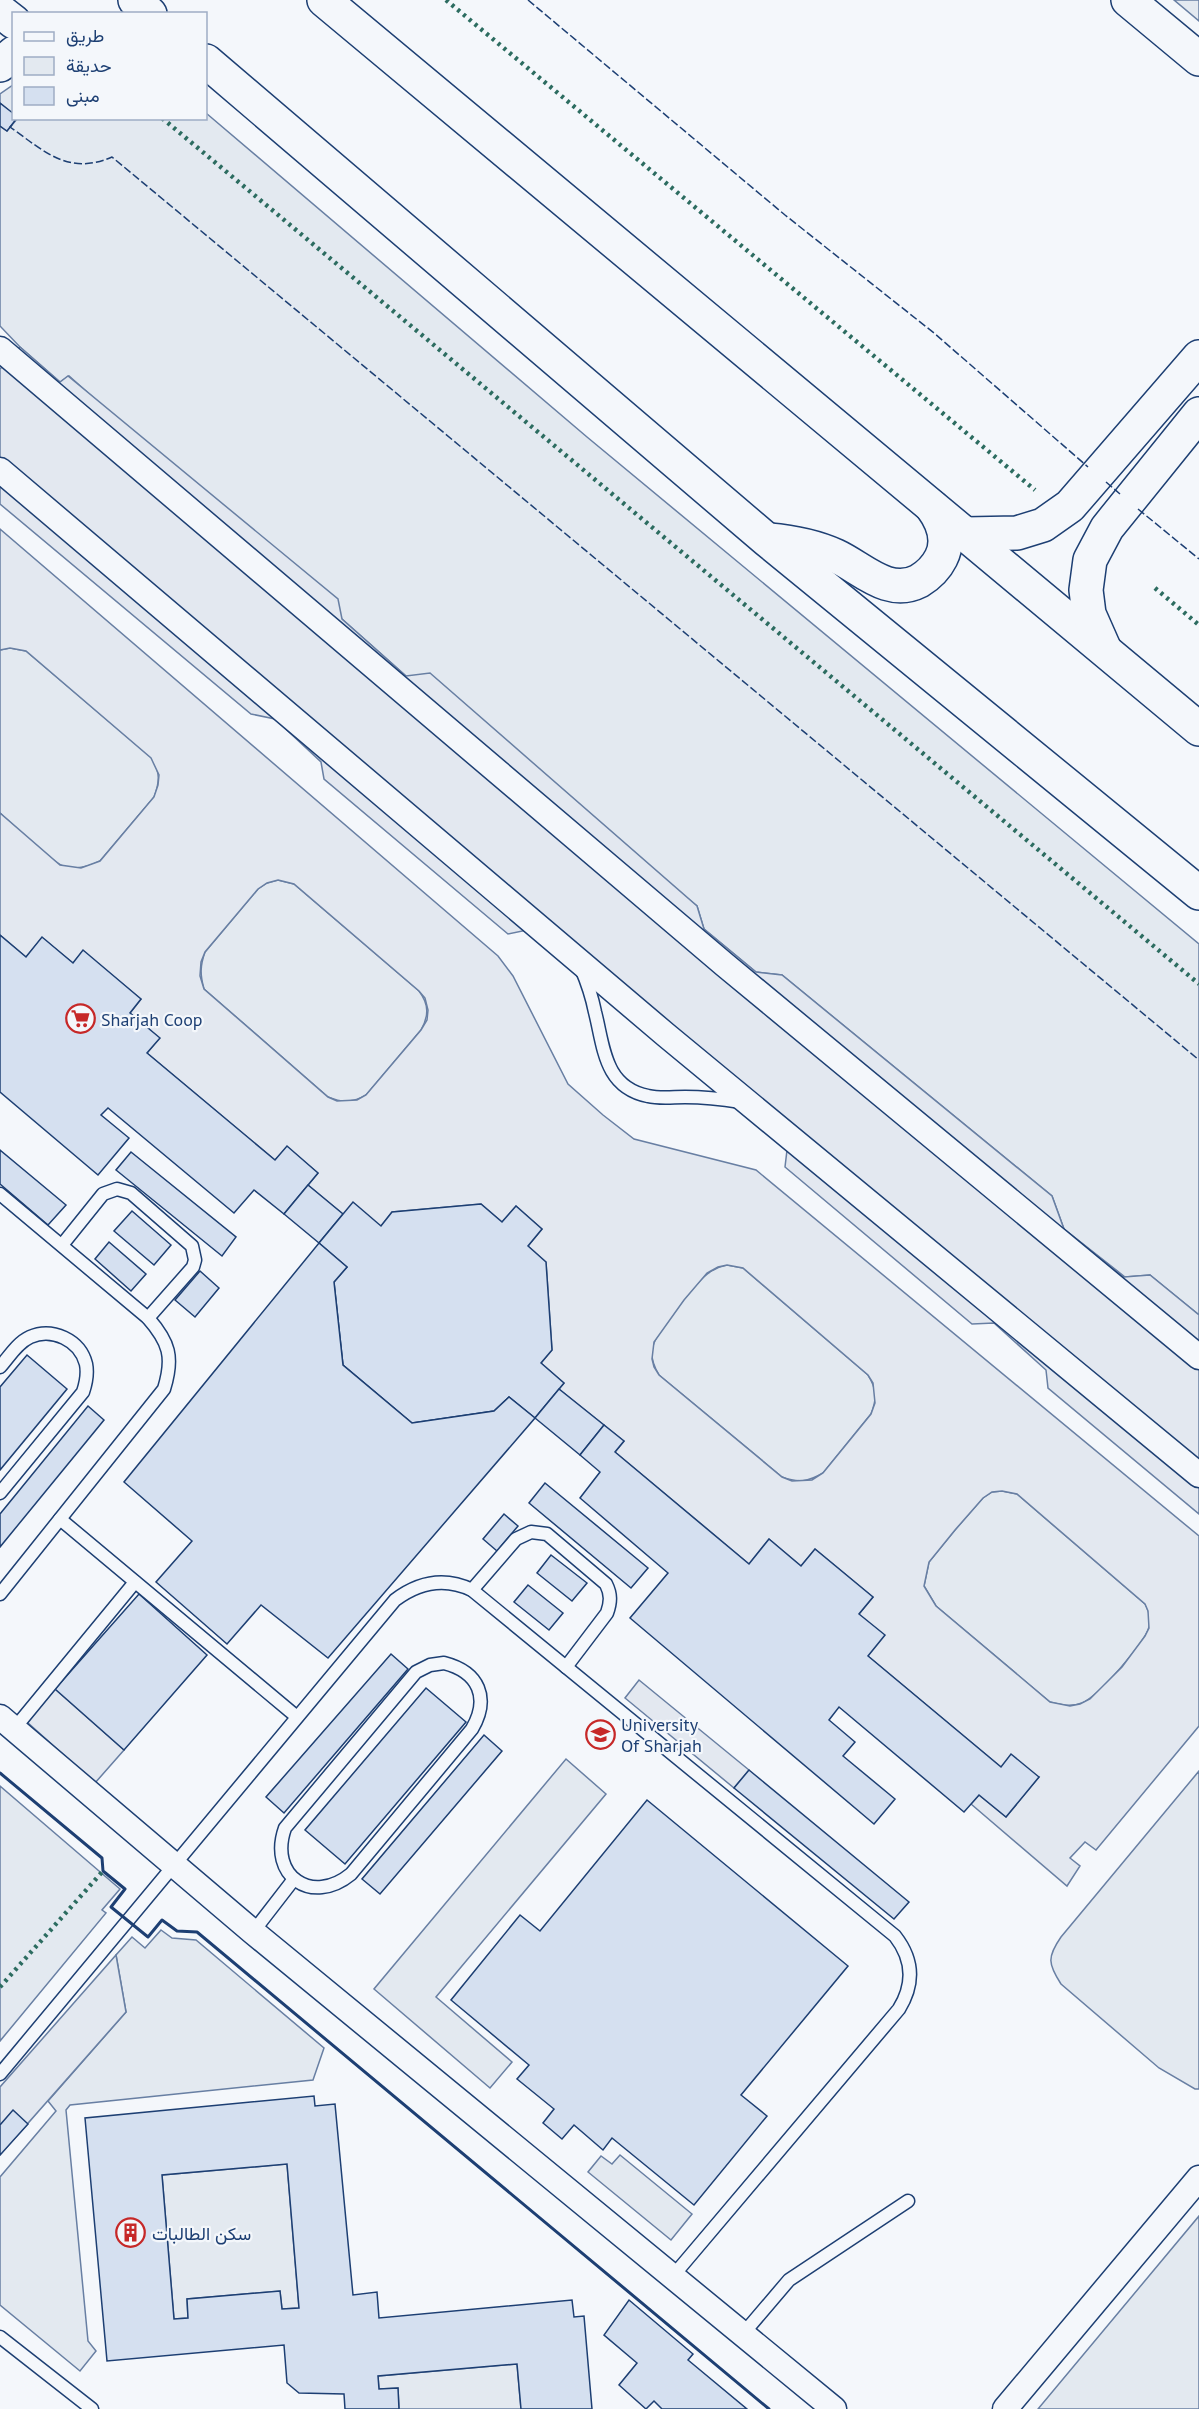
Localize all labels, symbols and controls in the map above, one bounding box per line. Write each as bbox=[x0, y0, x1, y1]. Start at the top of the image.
legend bbox=[12, 12, 207, 120]
text: طريق bbox=[66, 24, 104, 47]
text: حديقة bbox=[66, 54, 112, 77]
text: مبنى bbox=[66, 84, 100, 107]
supermarket icon: Sharjah Coop bbox=[64, 1003, 96, 1035]
place label: Sharjah Coop bbox=[101, 1008, 203, 1031]
place label: University Of Sharjah bbox=[621, 1713, 702, 1757]
school or university icon: University Of Sharjah bbox=[584, 1718, 616, 1750]
building icon: سكن الطالبات bbox=[115, 2217, 147, 2249]
place label: سكن الطالبات bbox=[152, 2222, 251, 2245]

